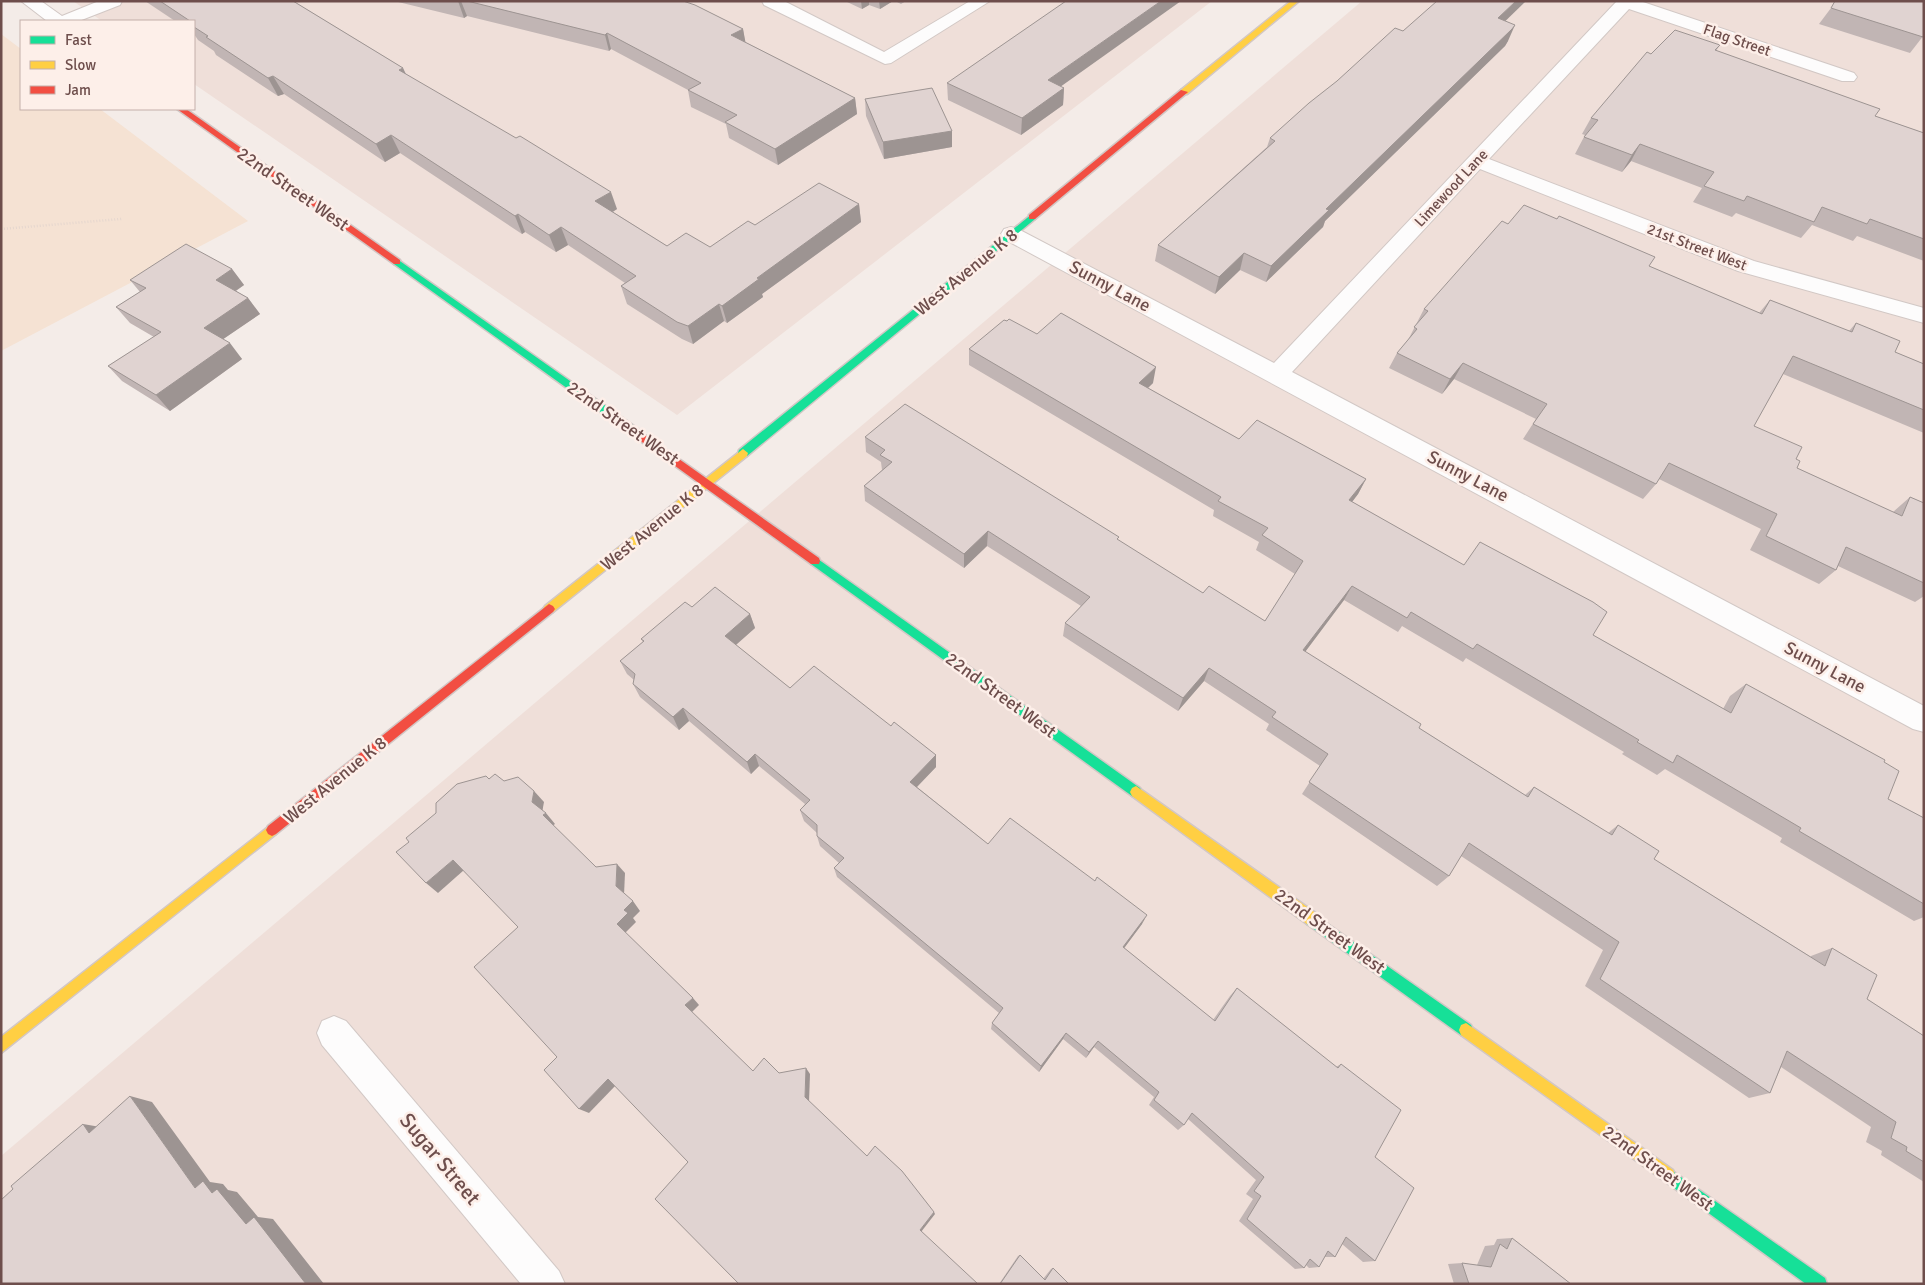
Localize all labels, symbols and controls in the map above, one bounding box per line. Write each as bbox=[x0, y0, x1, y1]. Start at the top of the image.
legend bbox=[20, 20, 195, 110]
street label: Flag Street bbox=[1701, 20, 1773, 60]
text: Fast bbox=[65, 31, 92, 49]
text: Slow bbox=[65, 56, 96, 74]
text: Jam bbox=[65, 81, 91, 99]
street label: 22nd Street West bbox=[233, 142, 353, 236]
street label: Limewood Lane bbox=[1411, 146, 1491, 230]
street label: 21st Street West bbox=[1645, 220, 1749, 274]
street label: West Avenue K 8 bbox=[910, 224, 1022, 320]
street label: Sunny Lane bbox=[1066, 255, 1154, 317]
street label: 22nd Street West bbox=[563, 376, 683, 470]
street label: Sunny Lane bbox=[1424, 445, 1512, 507]
street label: West Avenue K 8 bbox=[596, 479, 708, 575]
street label: Sunny Lane bbox=[1781, 636, 1869, 698]
street label: 22nd Street West bbox=[941, 647, 1061, 743]
street label: West Avenue K 8 bbox=[279, 732, 391, 828]
street label: 22nd Street West bbox=[1270, 883, 1390, 979]
street label: Sugar Street bbox=[394, 1108, 486, 1210]
street label: 22nd Street West bbox=[1598, 1120, 1718, 1216]

